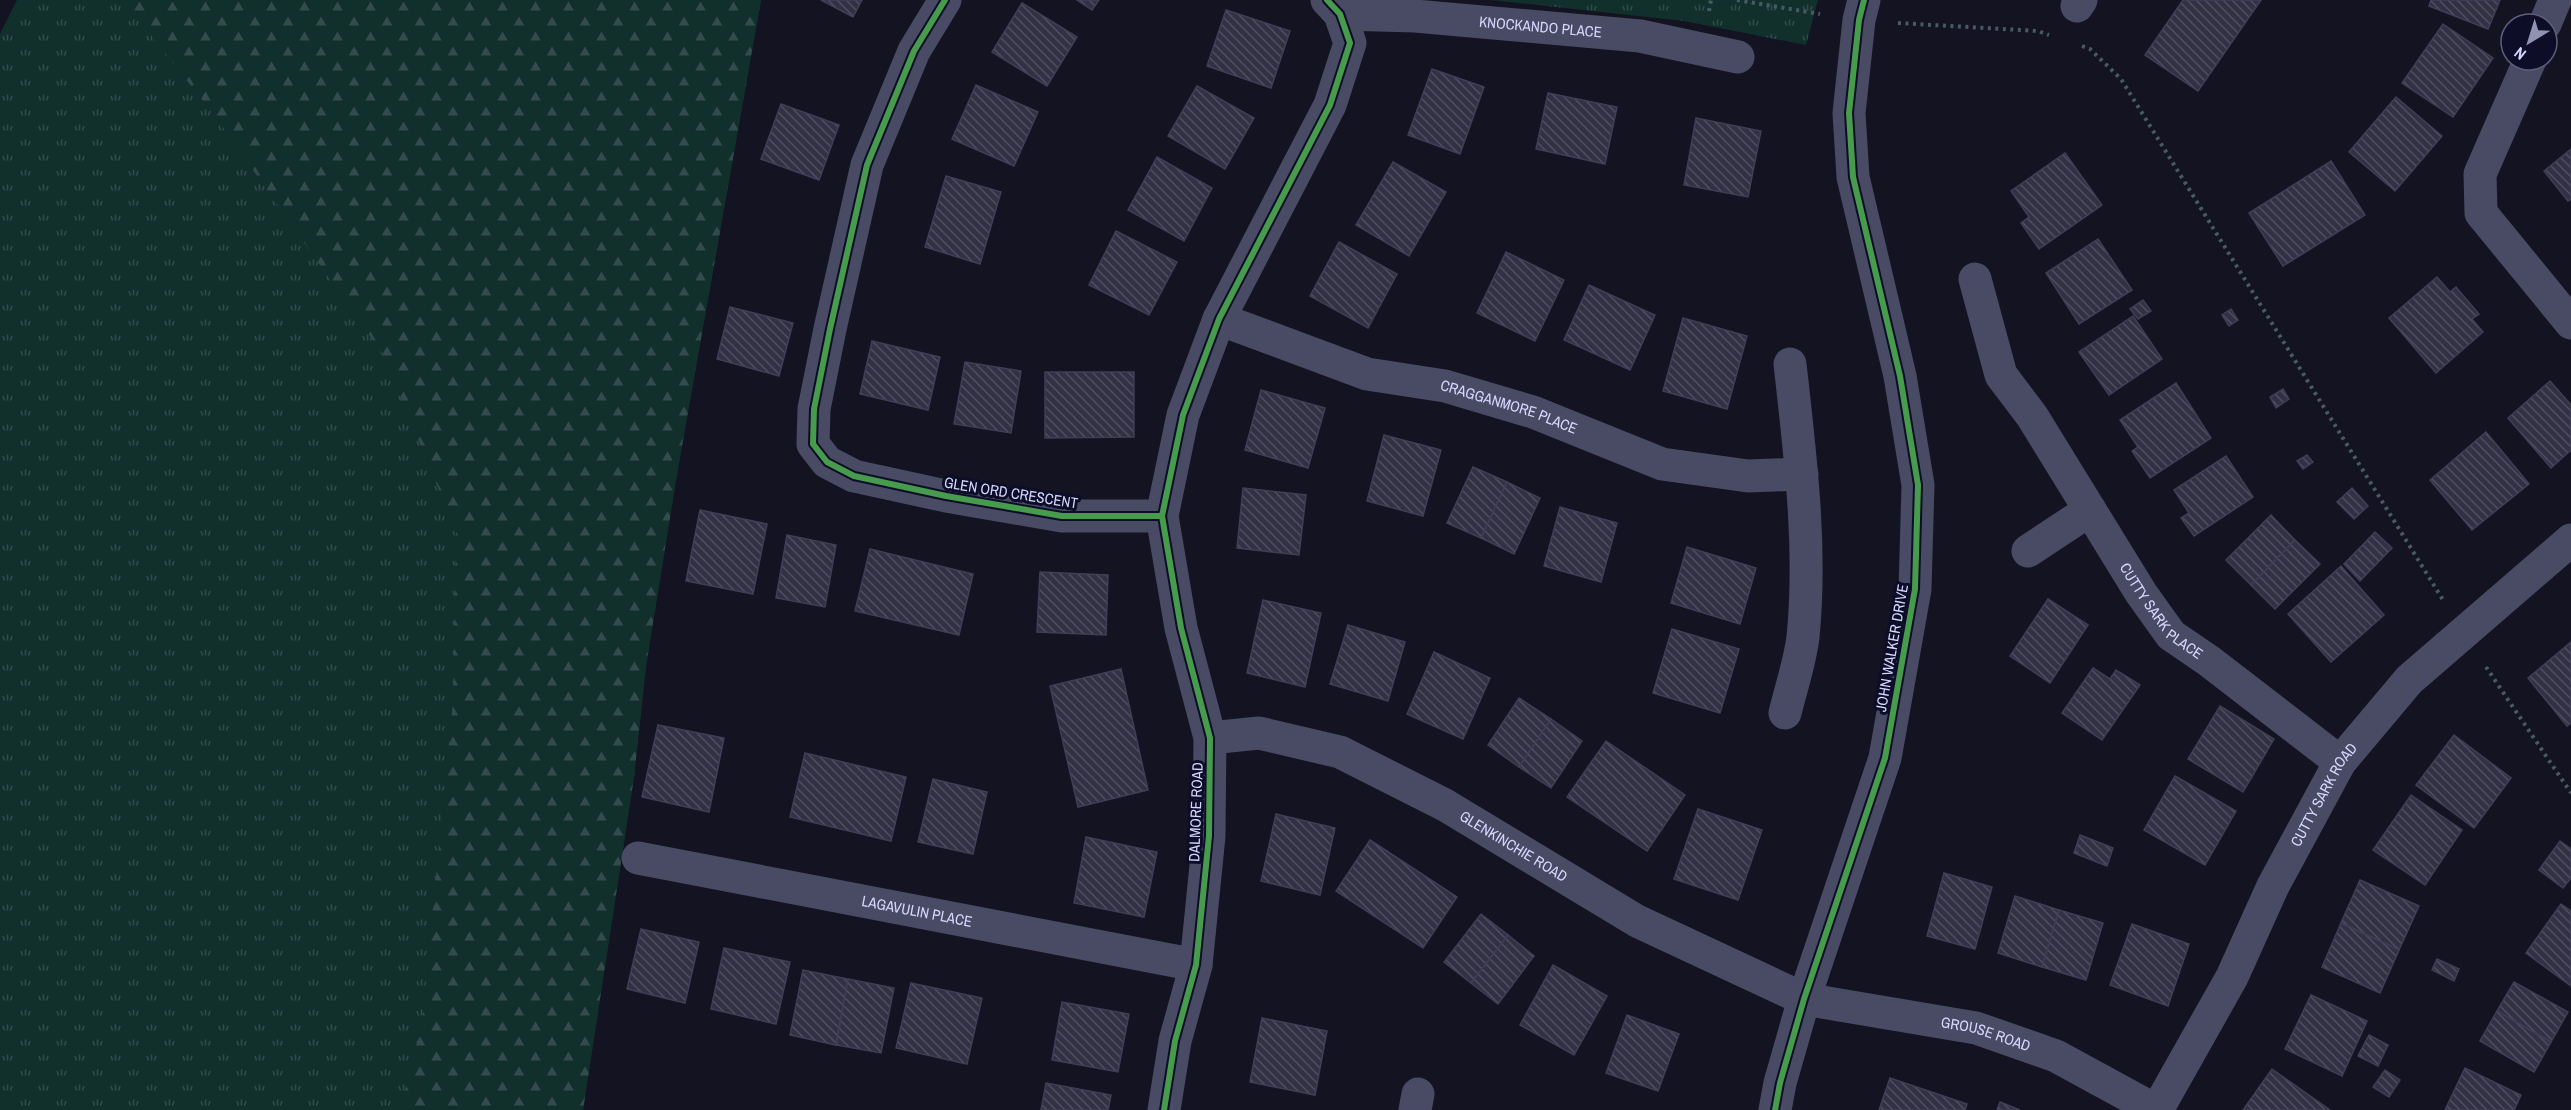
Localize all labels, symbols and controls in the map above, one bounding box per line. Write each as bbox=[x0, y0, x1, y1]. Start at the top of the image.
street label: KNOCKANDO PLACE bbox=[1478, 11, 1603, 43]
north arrow bbox=[2499, 12, 2559, 72]
text: N bbox=[2509, 42, 2530, 65]
street label: CRAGGANMORE PLACE bbox=[1438, 374, 1581, 439]
street label: GLEN ORD CRESCENT bbox=[943, 472, 1080, 514]
street label: CUTTY SARK PLACE bbox=[2115, 559, 2207, 664]
street label: JOHN WALKER DRIVE bbox=[1870, 582, 1913, 713]
street label: CUTTY SARK ROAD bbox=[2285, 738, 2362, 850]
street label: DALMORE ROAD bbox=[1183, 762, 1208, 862]
street label: GLENKINCHIE ROAD bbox=[1456, 805, 1572, 887]
street label: LAGAVULIN PLACE bbox=[860, 890, 974, 932]
street label: GROUSE ROAD bbox=[1940, 1011, 2034, 1056]

